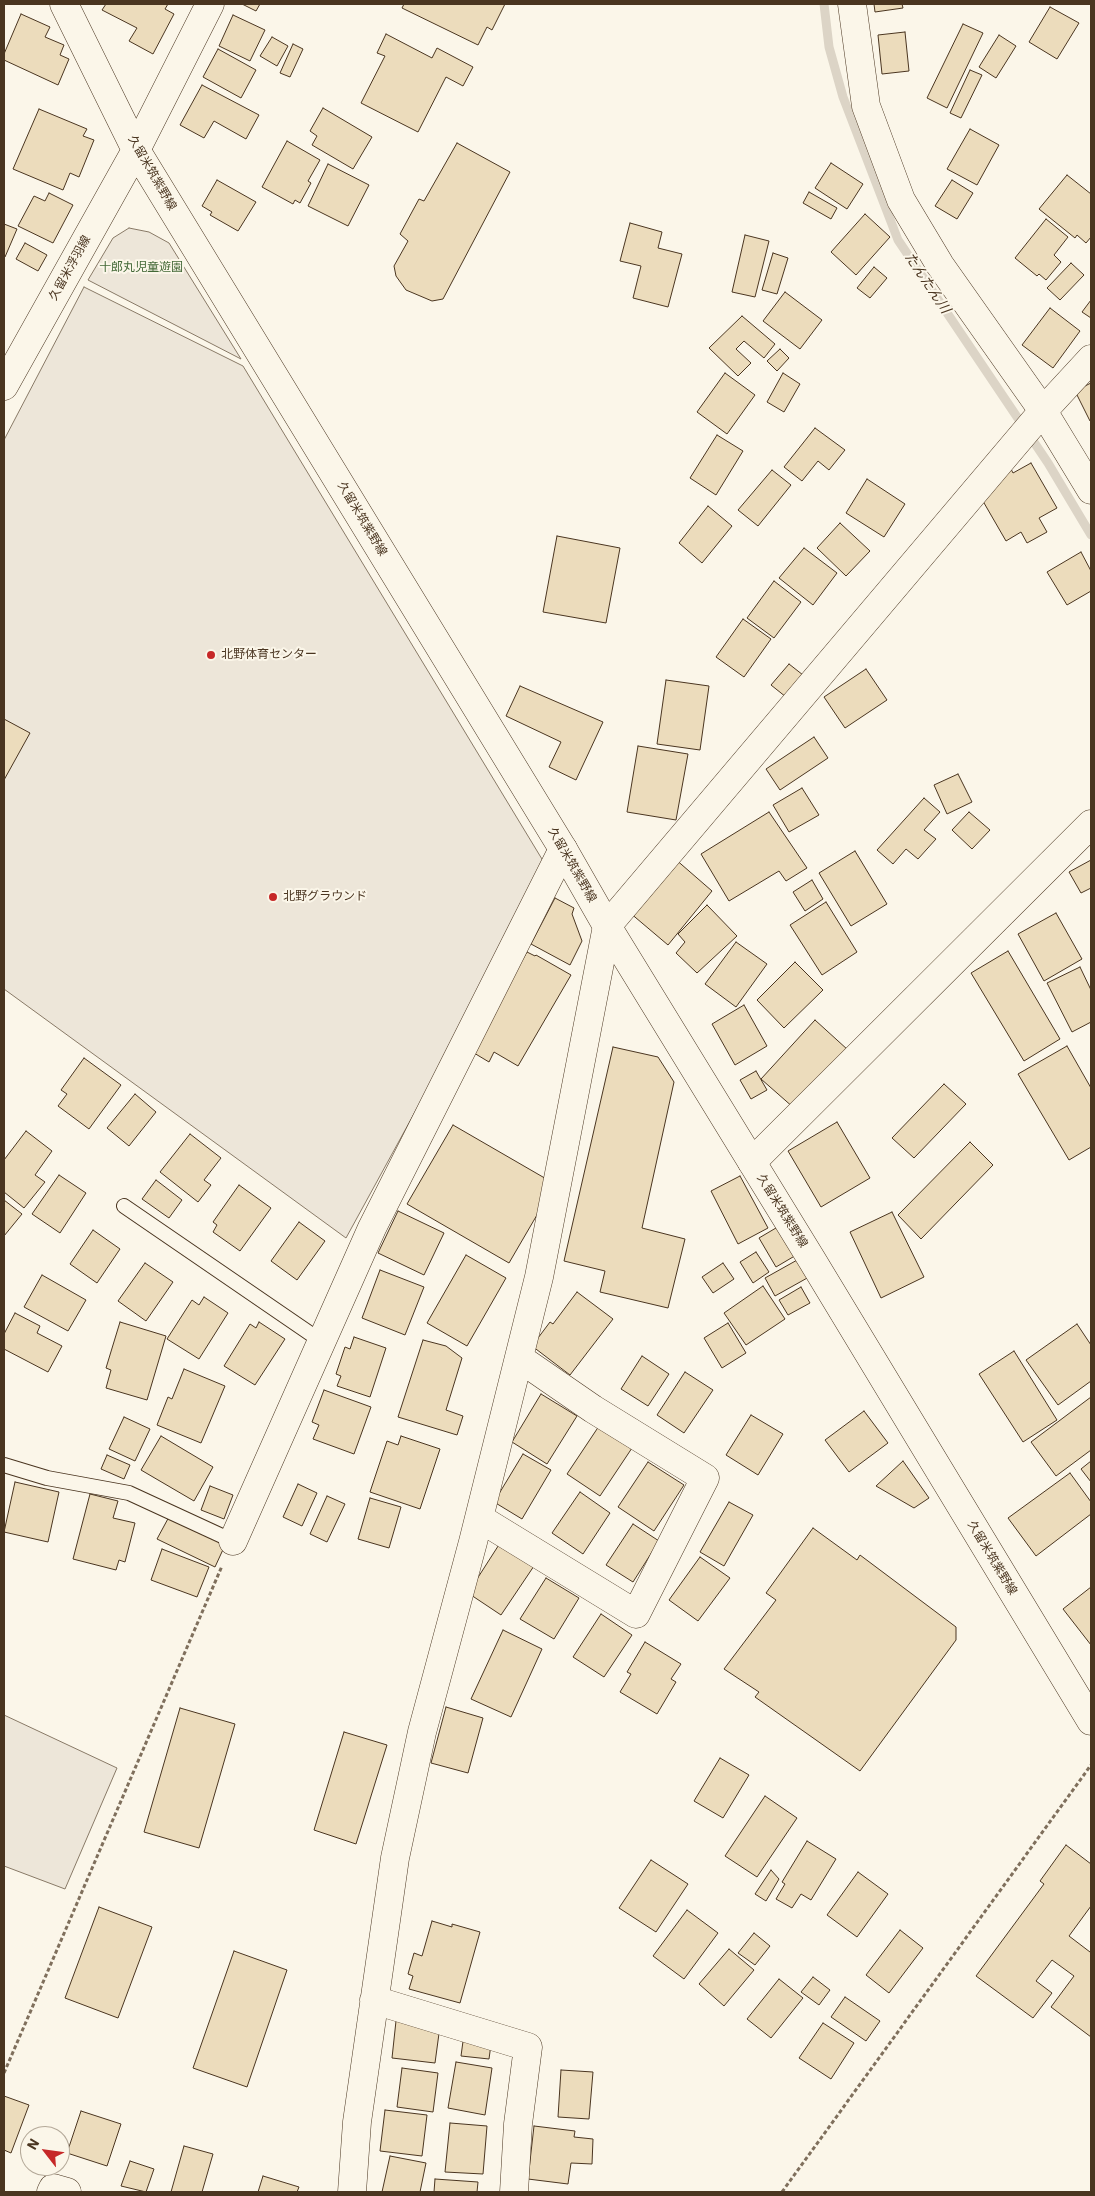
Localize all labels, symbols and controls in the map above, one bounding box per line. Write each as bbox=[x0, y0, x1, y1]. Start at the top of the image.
street label: 久留米筑紫野線 bbox=[125, 133, 179, 213]
street label: 久留米浮羽線 bbox=[46, 233, 94, 303]
water label: たんたん川 bbox=[900, 249, 954, 317]
park label: 十郎丸児童遊園 bbox=[99, 261, 183, 275]
street label: 久留米筑紫野線 bbox=[334, 479, 390, 559]
place label: 北野体育センター bbox=[221, 648, 317, 662]
marker: 北野体育センター bbox=[205, 649, 217, 661]
street label: 久留米筑紫野線 bbox=[545, 825, 599, 905]
place label: 北野グラウンド bbox=[283, 890, 367, 904]
marker: 北野グラウンド bbox=[267, 891, 279, 903]
street label: 久留米筑紫野線 bbox=[754, 1172, 810, 1250]
street label: 久留米筑紫野線 bbox=[964, 1518, 1020, 1598]
north arrow bbox=[20, 2126, 70, 2176]
text: N bbox=[23, 2135, 43, 2153]

